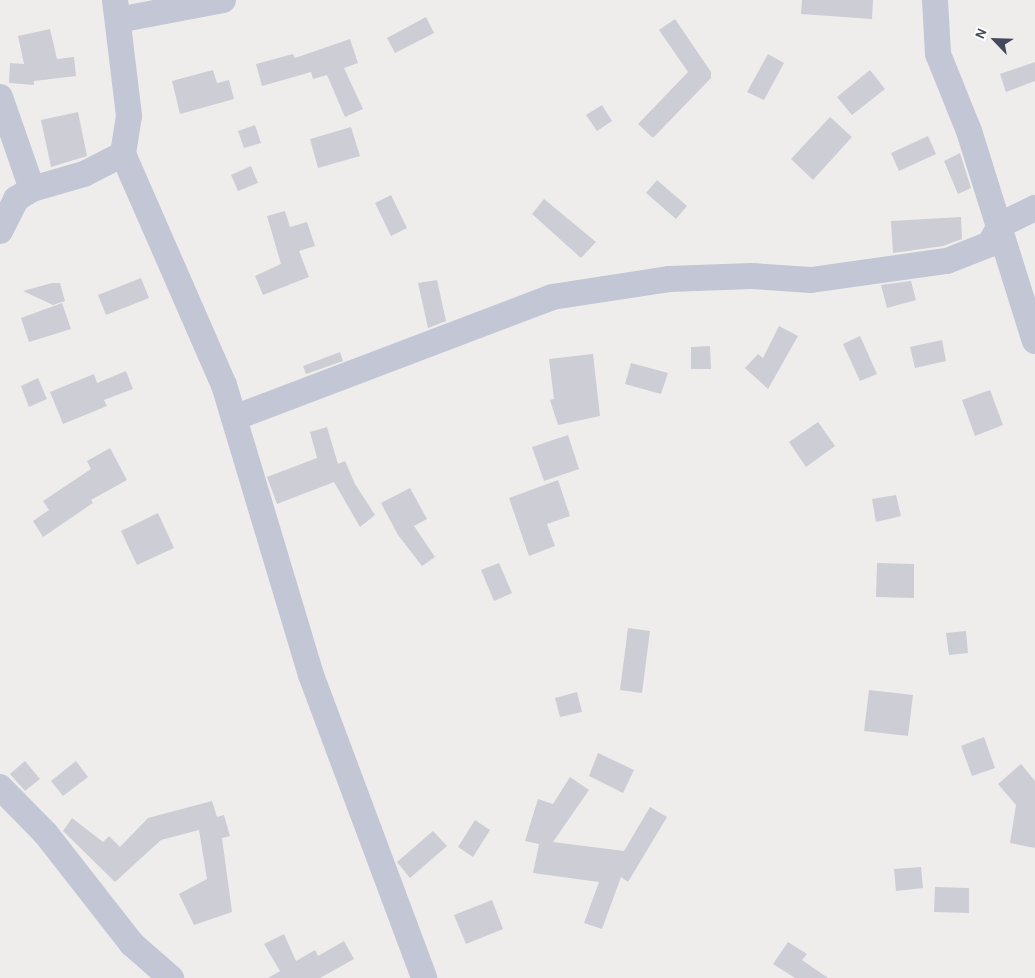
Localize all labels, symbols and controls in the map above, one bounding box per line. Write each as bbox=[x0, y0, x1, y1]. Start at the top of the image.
north arrow bbox=[970, 15, 1020, 65]
text: N bbox=[971, 26, 991, 42]

